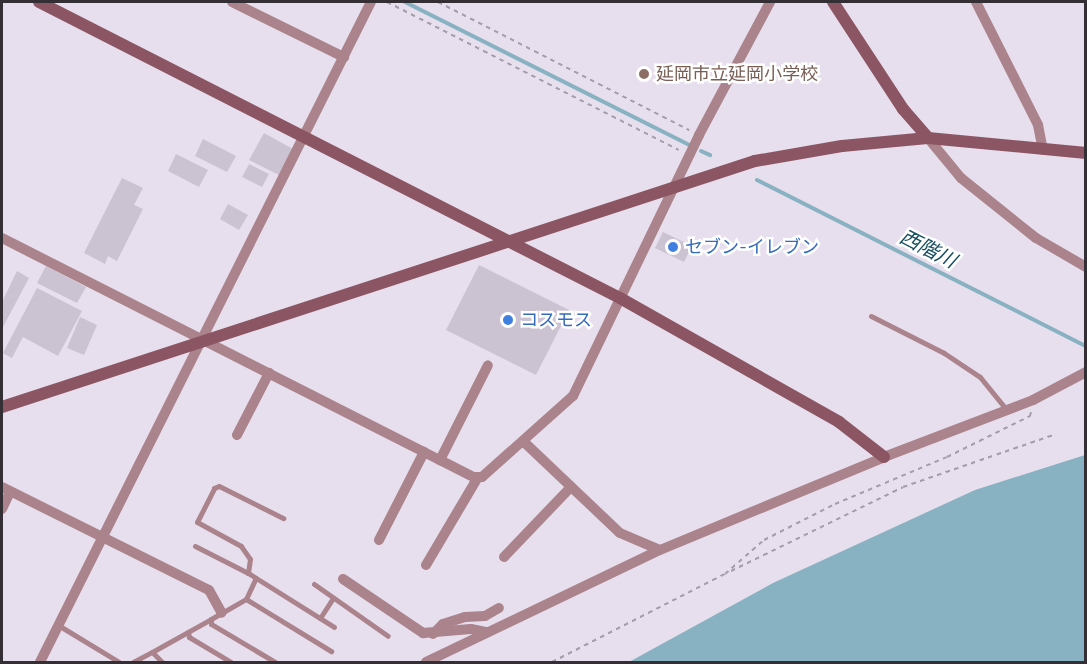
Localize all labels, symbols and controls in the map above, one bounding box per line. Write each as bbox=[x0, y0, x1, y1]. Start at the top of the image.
place label: 延岡市立延岡小学校 bbox=[656, 63, 818, 85]
marker: 延岡市立延岡小学校 bbox=[637, 67, 651, 81]
water label: 西階川 bbox=[896, 225, 960, 273]
place label: セブン-イレブン bbox=[685, 236, 819, 258]
marker: セブン-イレブン bbox=[666, 240, 680, 254]
place label: コスモス bbox=[520, 309, 592, 331]
marker: コスモス bbox=[501, 313, 515, 327]

